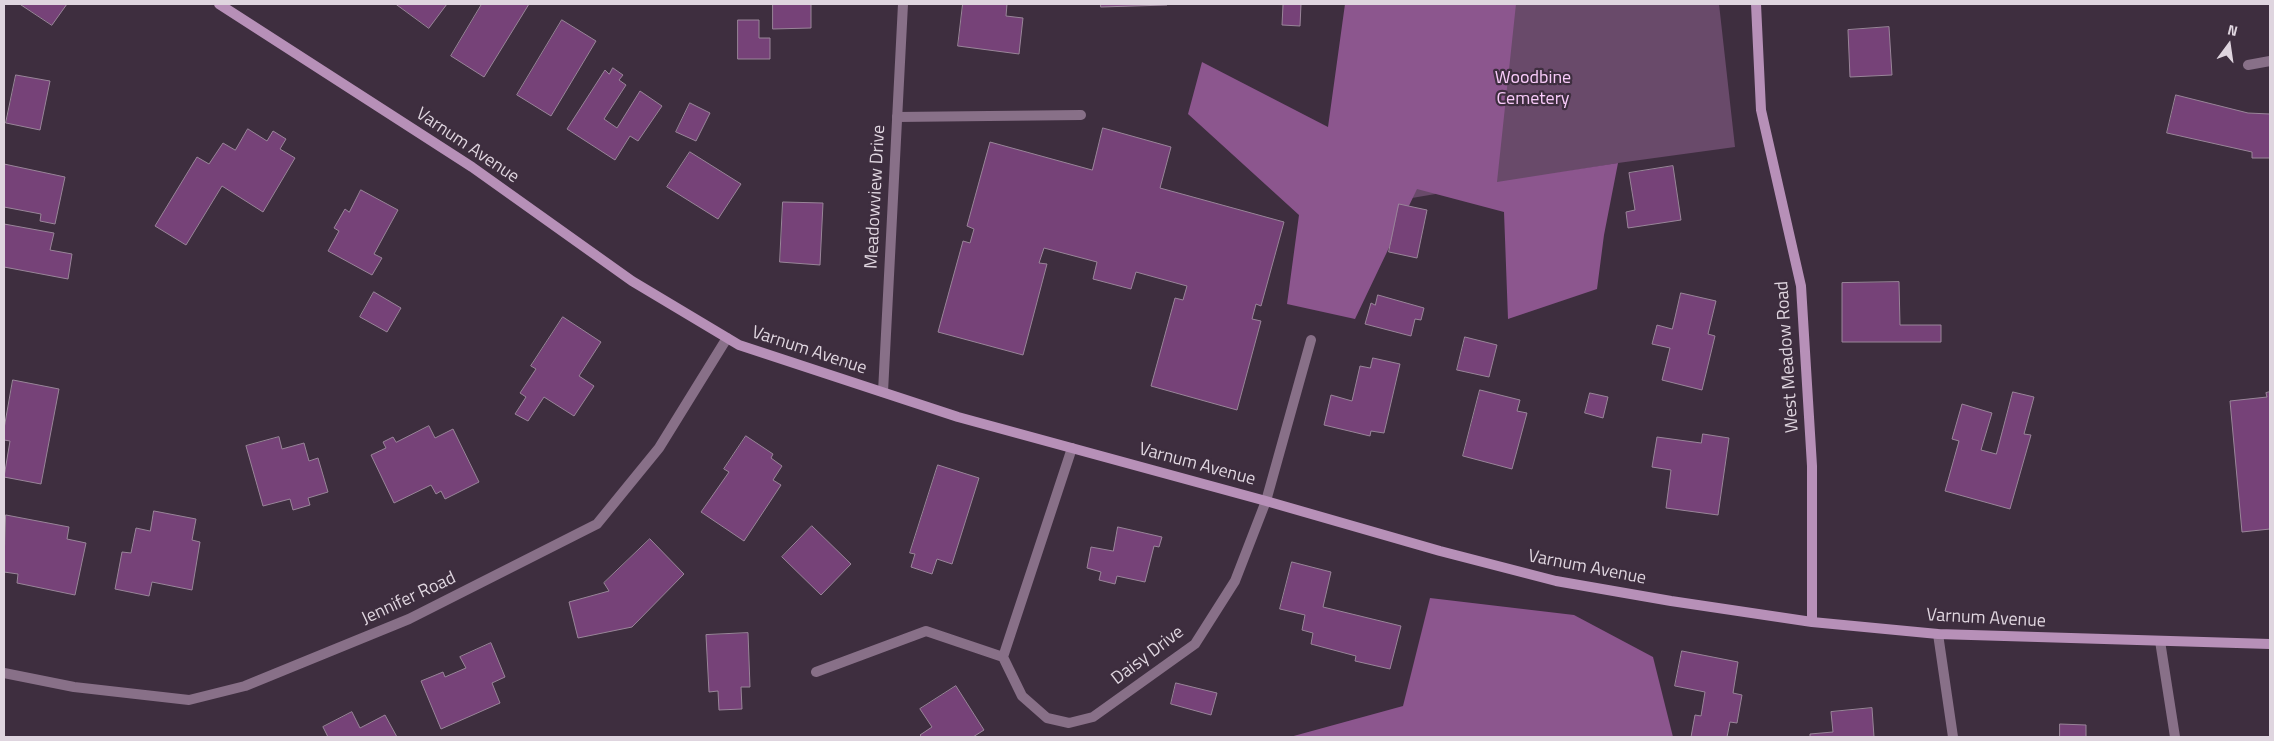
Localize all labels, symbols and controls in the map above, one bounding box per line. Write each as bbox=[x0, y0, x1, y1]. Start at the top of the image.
text: N bbox=[2225, 19, 2240, 41]
north arrow bbox=[2204, 20, 2254, 70]
park label: Woodbine Cemetery bbox=[1495, 68, 1571, 110]
street label: Varnum Avenue bbox=[411, 104, 523, 188]
street label: Meadowview Drive bbox=[861, 124, 891, 270]
street label: West Meadow Road bbox=[1772, 280, 1804, 434]
street label: Varnum Avenue bbox=[749, 322, 869, 380]
street label: Varnum Avenue bbox=[1136, 439, 1258, 491]
street label: Varnum Avenue bbox=[1526, 546, 1648, 590]
street label: Jennifer Road bbox=[358, 568, 460, 630]
street label: Varnum Avenue bbox=[1926, 605, 2046, 633]
street label: Daisy Drive bbox=[1108, 622, 1188, 690]

